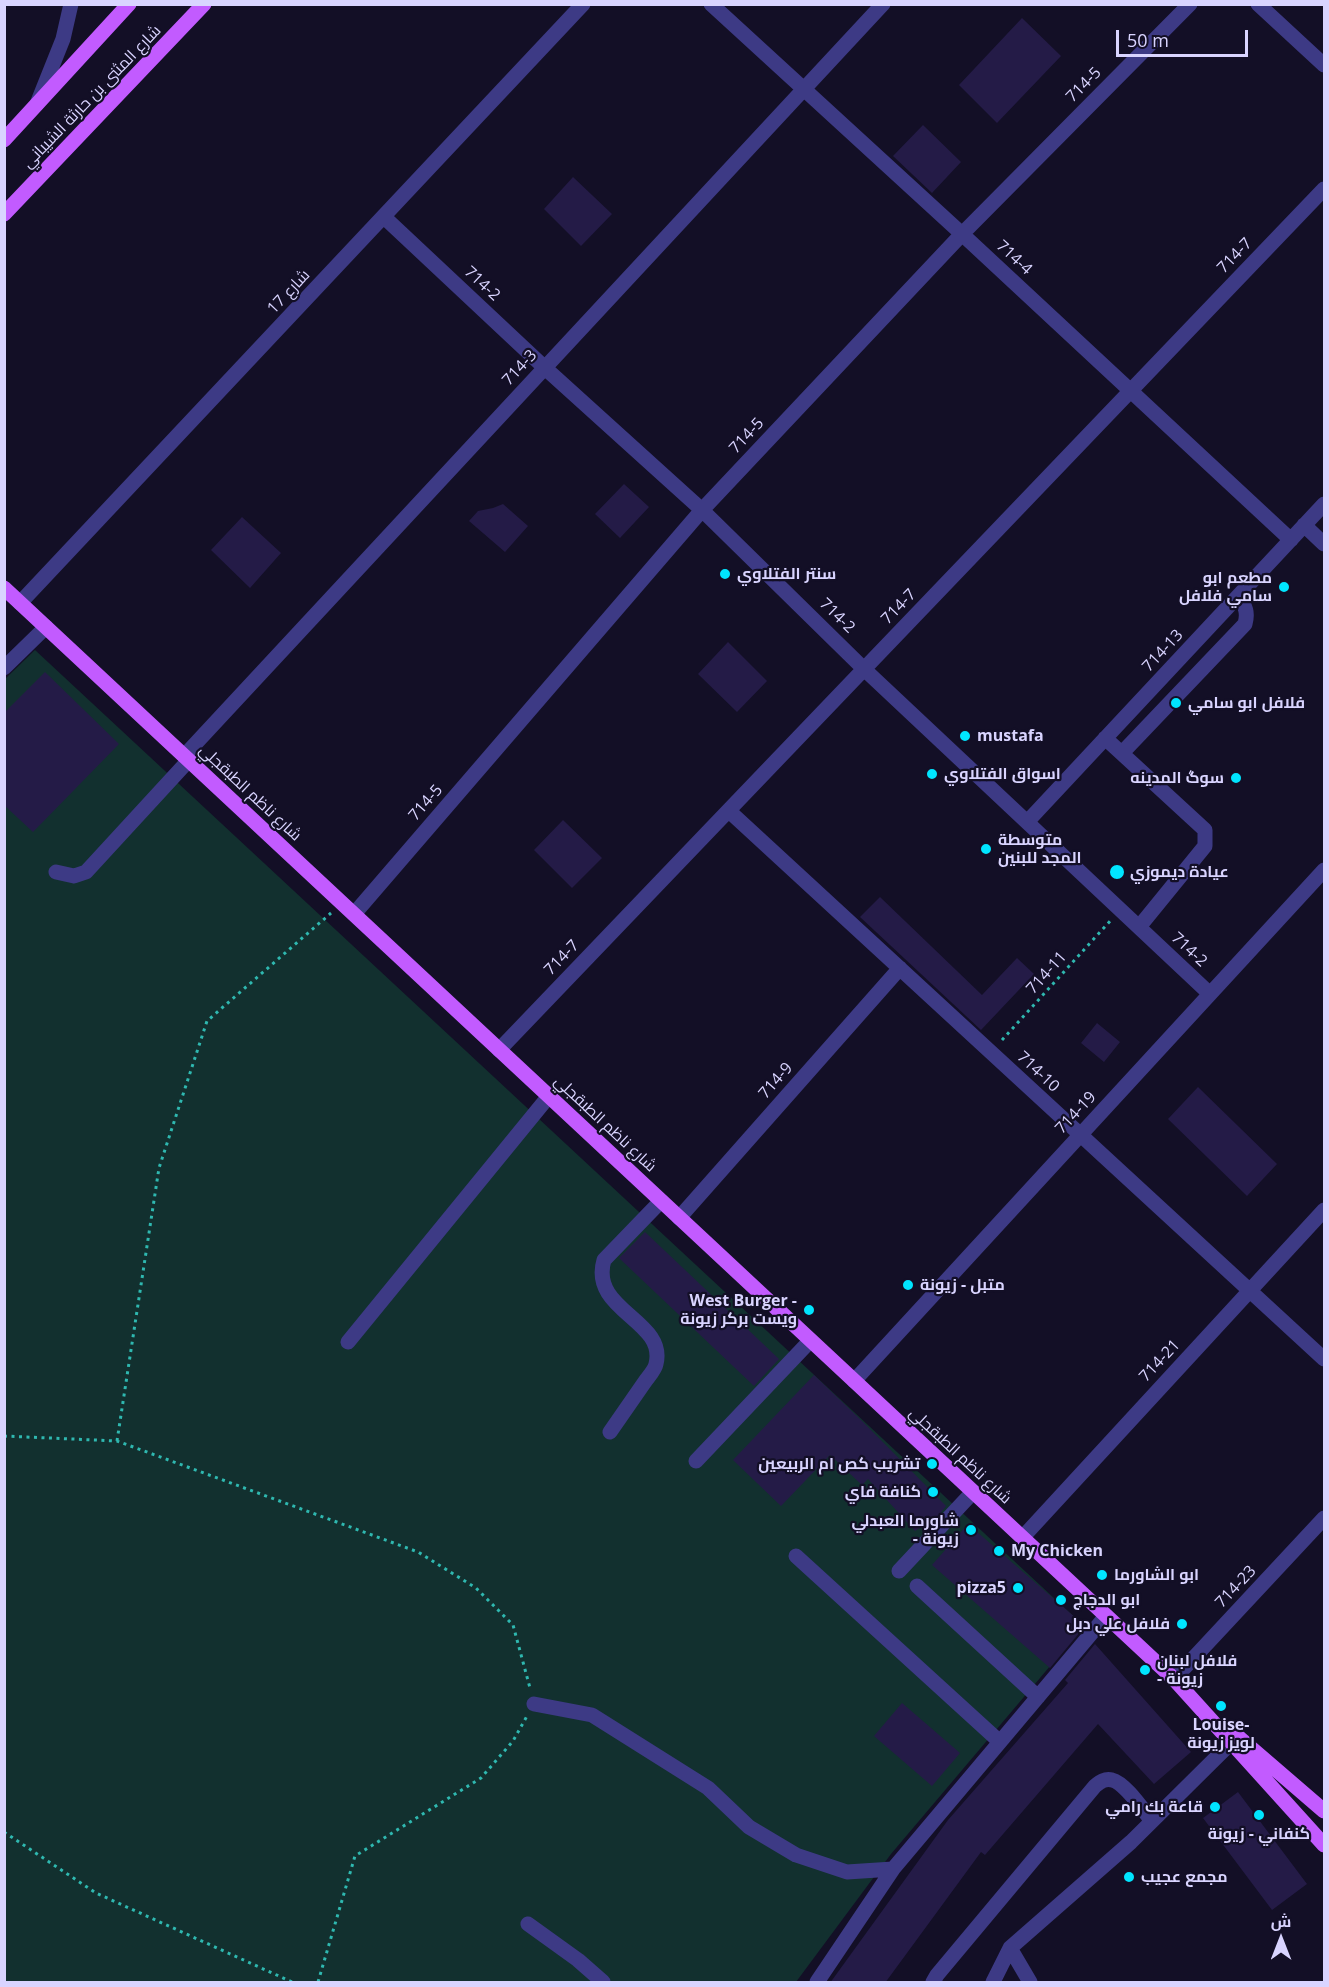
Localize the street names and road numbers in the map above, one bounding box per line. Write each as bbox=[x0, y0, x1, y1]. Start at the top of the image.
street label: شارع المثنى بن حارثة الشيباني bbox=[19, 21, 165, 173]
street label: 714-5 bbox=[1062, 63, 1106, 107]
street label: 714-7 bbox=[1214, 234, 1256, 278]
street label: 714-4 bbox=[992, 237, 1036, 279]
street label: 714-2 bbox=[460, 263, 504, 305]
street label: شارع 17 bbox=[264, 266, 314, 318]
street label: 714-3 bbox=[499, 346, 541, 390]
street label: 714-5 bbox=[726, 414, 768, 458]
street label: 714-7 bbox=[878, 585, 920, 629]
street label: 714-2 bbox=[815, 595, 859, 637]
street label: 714-13 bbox=[1139, 626, 1187, 676]
street label: شارع ناظم الطبقجلي bbox=[195, 741, 305, 845]
street label: 714-5 bbox=[405, 781, 447, 825]
street label: 714-2 bbox=[1167, 929, 1211, 971]
street label: 714-7 bbox=[541, 936, 583, 980]
street label: 714-11 bbox=[1023, 948, 1071, 998]
street label: 714-10 bbox=[1013, 1048, 1063, 1096]
street label: 714-9 bbox=[755, 1059, 797, 1103]
street label: شارع ناظم الطبقجلي bbox=[550, 1072, 660, 1176]
street label: 714-19 bbox=[1052, 1088, 1100, 1138]
street label: 714-21 bbox=[1136, 1336, 1184, 1386]
street label: شارع ناظم الطبقجلي bbox=[905, 1404, 1015, 1508]
street label: 714-23 bbox=[1212, 1562, 1260, 1612]

